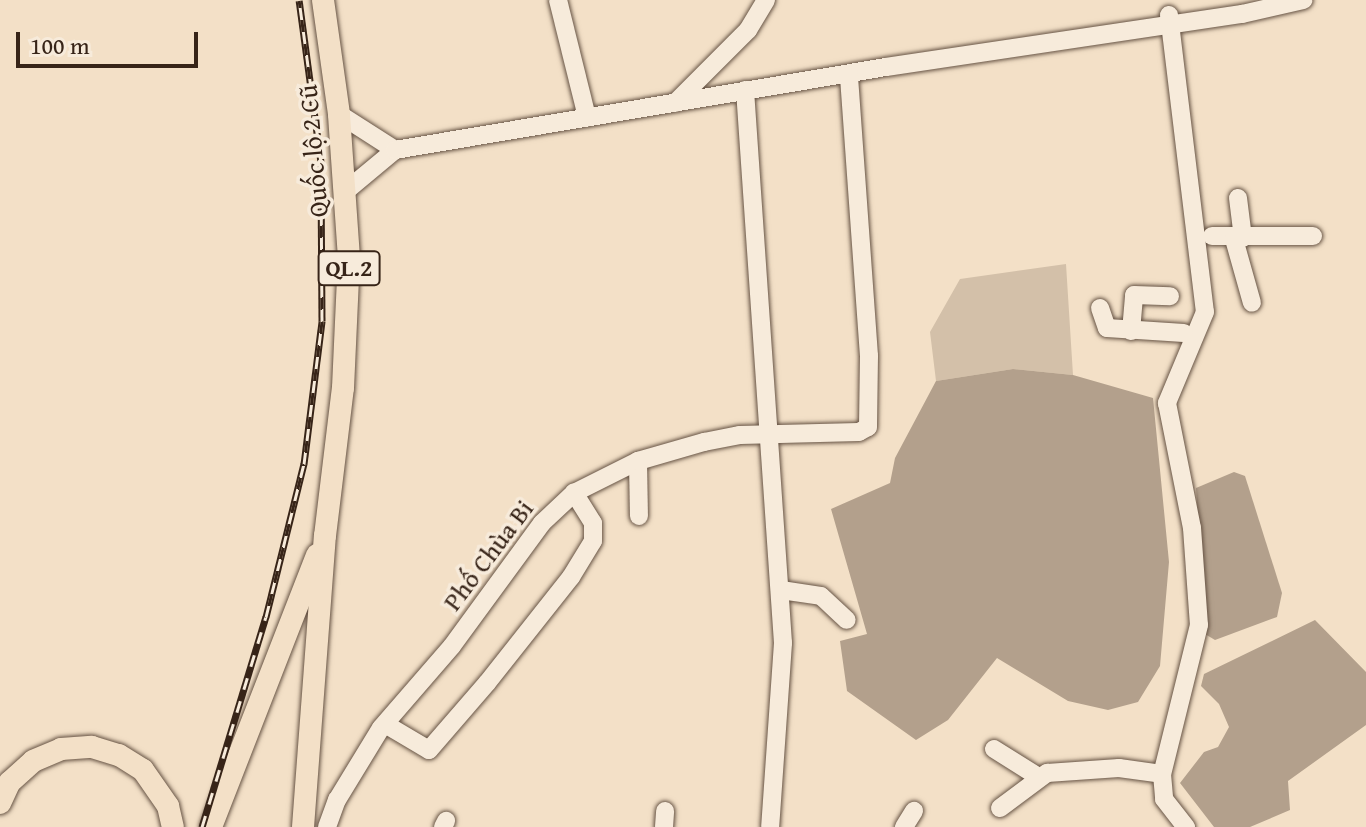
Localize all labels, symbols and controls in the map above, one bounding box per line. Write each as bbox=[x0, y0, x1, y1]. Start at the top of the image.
scale bar bbox=[20, 16, 202, 66]
text: 100 m bbox=[30, 28, 90, 63]
street label: Quốc lộ 2 Cũ bbox=[292, 83, 334, 219]
road number: QL.2 bbox=[317, 248, 381, 288]
street label: Phố Chùa Bi bbox=[436, 494, 540, 616]

